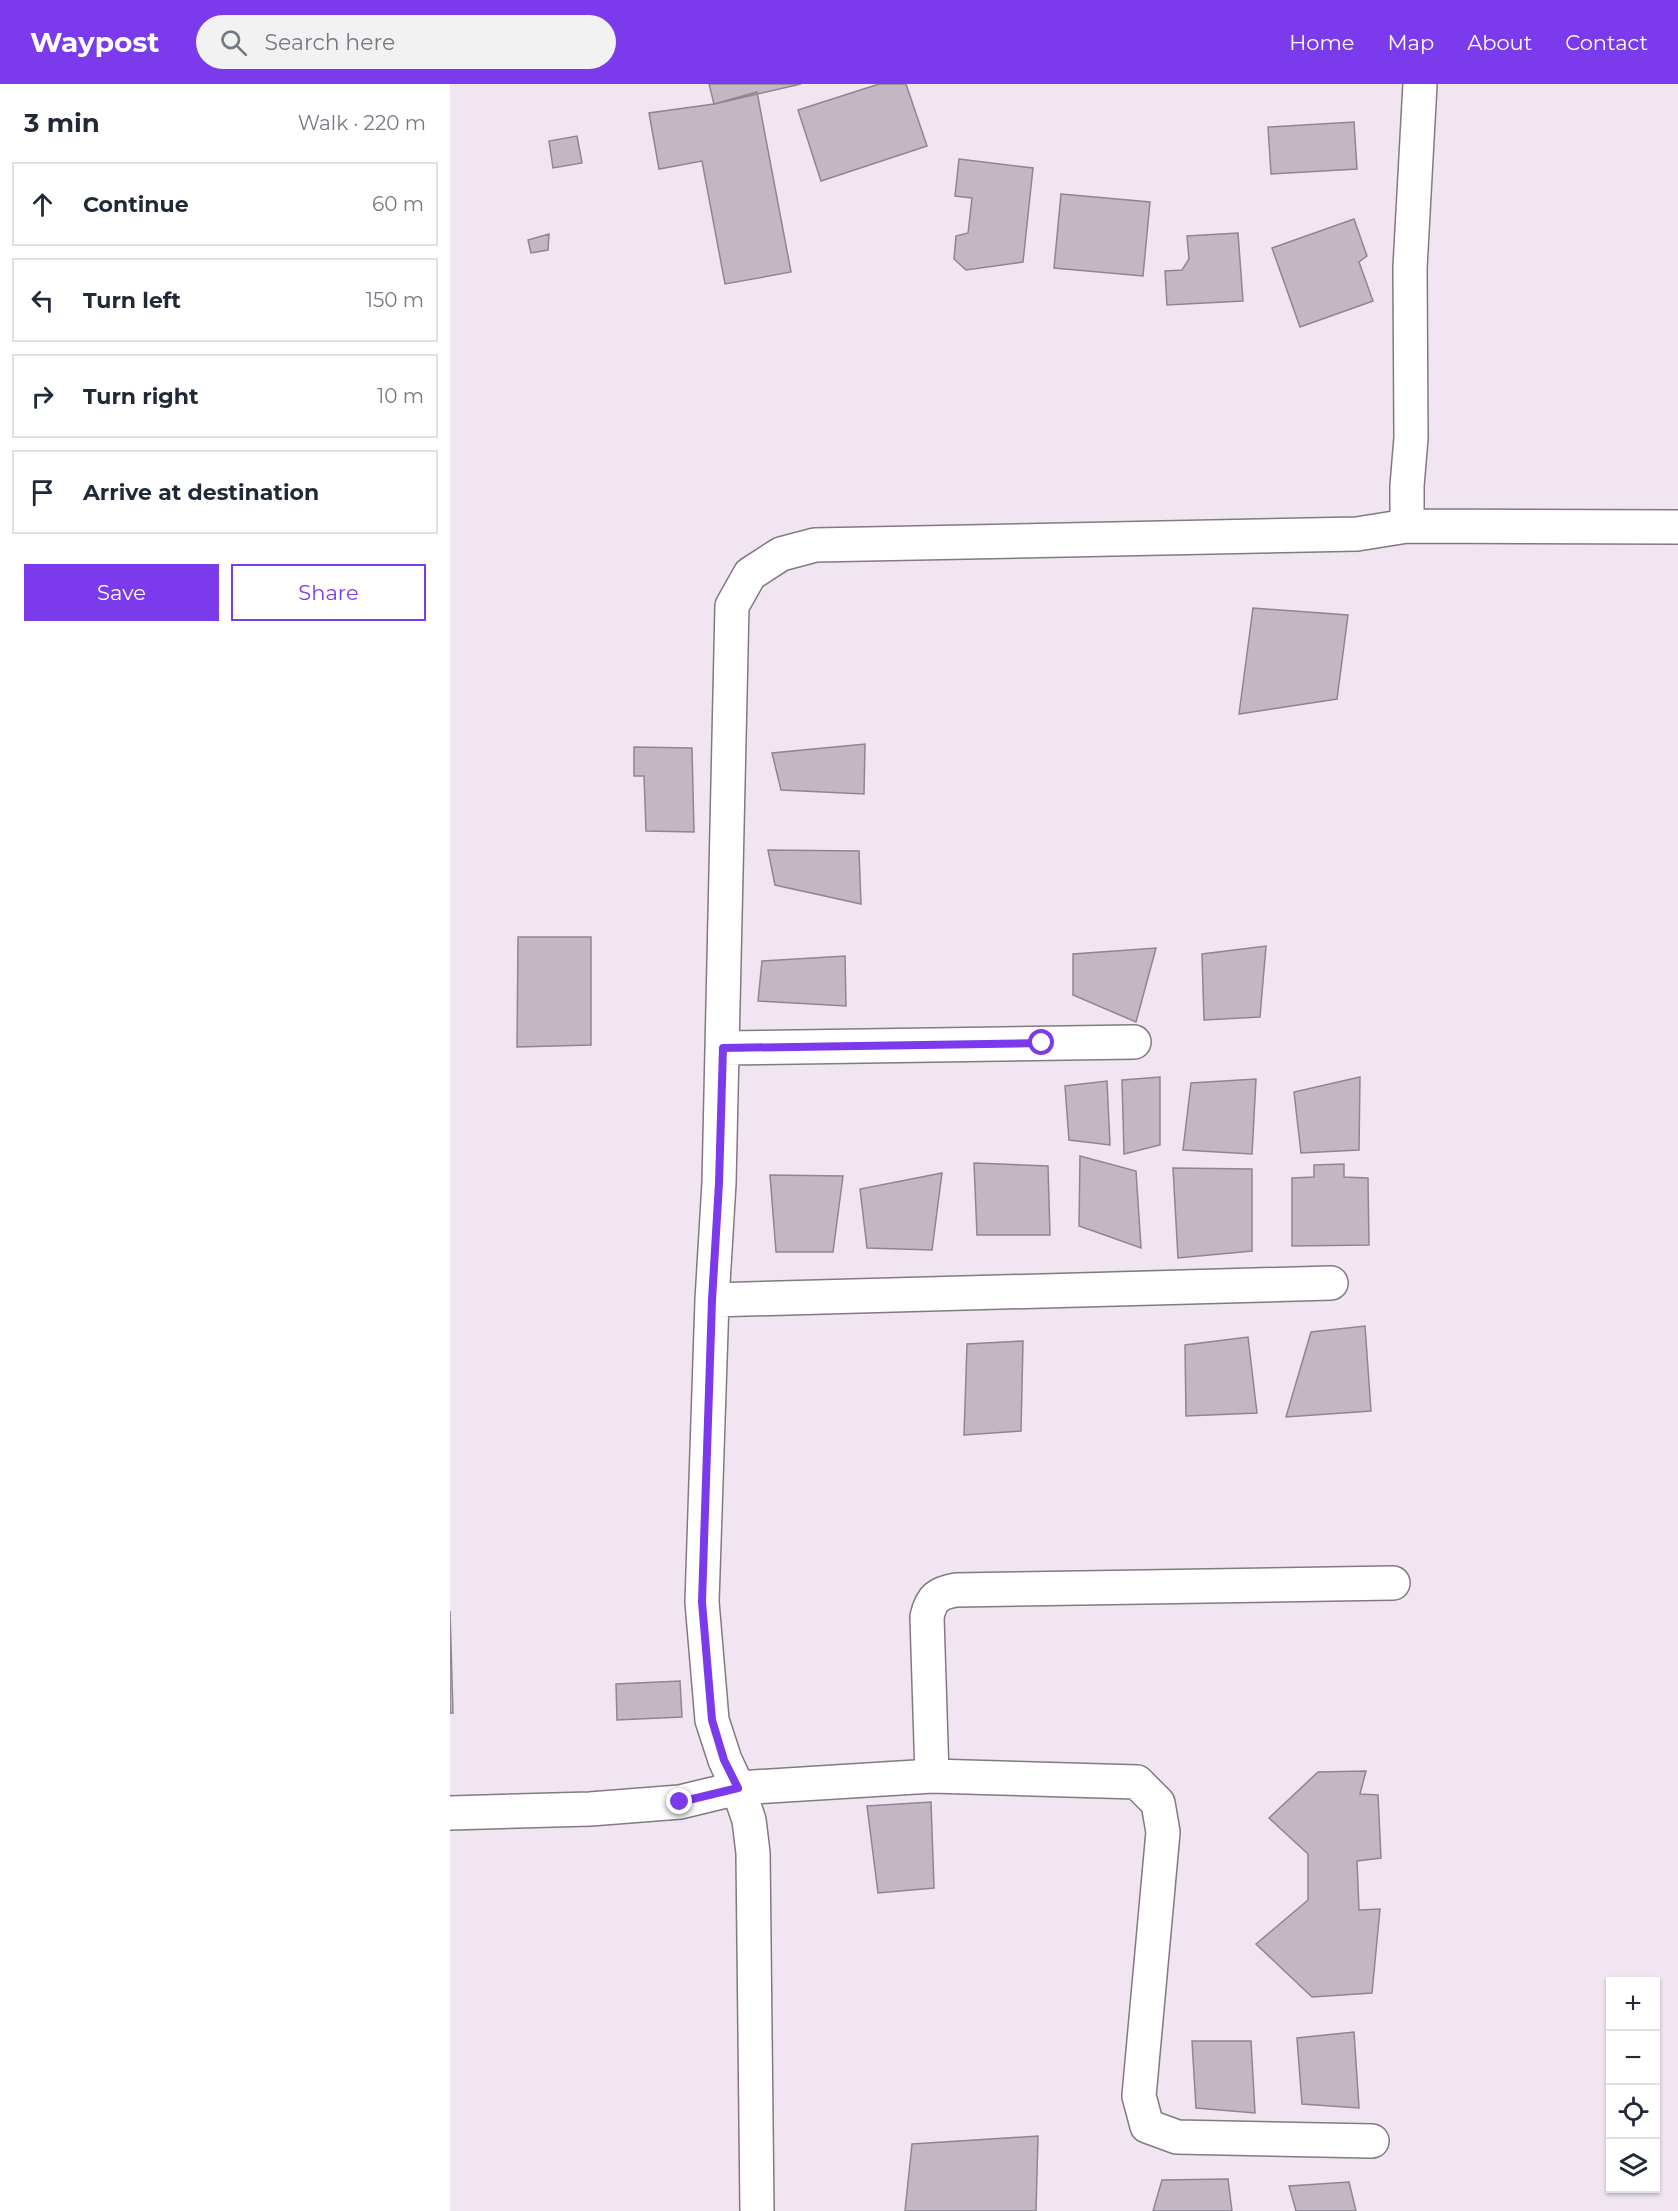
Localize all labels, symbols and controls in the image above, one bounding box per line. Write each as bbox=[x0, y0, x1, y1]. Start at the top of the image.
search box bbox=[196, 15, 616, 69]
text: Waypost bbox=[30, 25, 160, 59]
icon: search bbox=[217, 26, 250, 59]
text: Search here bbox=[265, 29, 395, 56]
text: Home bbox=[1289, 30, 1354, 55]
text: Map bbox=[1387, 30, 1434, 55]
text: About bbox=[1467, 30, 1532, 55]
text: Contact bbox=[1565, 30, 1648, 55]
text: 3 min bbox=[24, 107, 100, 139]
text: Walk · 220 m bbox=[298, 111, 426, 135]
icon: ahead bbox=[26, 188, 59, 221]
text: Continue bbox=[83, 191, 189, 218]
text: 60 m bbox=[372, 192, 424, 216]
icon: left bbox=[26, 284, 59, 317]
text: Turn left bbox=[83, 287, 181, 314]
text: 150 m bbox=[366, 288, 424, 312]
icon: right bbox=[26, 380, 59, 413]
text: Turn right bbox=[83, 383, 198, 410]
text: 10 m bbox=[377, 384, 424, 408]
icon: arrive bbox=[26, 476, 59, 509]
text: Arrive at destination bbox=[83, 479, 319, 506]
button: Save bbox=[24, 564, 219, 621]
button: Share bbox=[231, 564, 426, 621]
route start bbox=[1028, 1029, 1054, 1055]
route end bbox=[666, 1788, 692, 1814]
map controls bbox=[1606, 1977, 1660, 2193]
button: + bbox=[1606, 1977, 1660, 2031]
button: − bbox=[1606, 2031, 1660, 2085]
button: locate bbox=[1606, 2085, 1660, 2139]
button: layers bbox=[1606, 2139, 1660, 2193]

